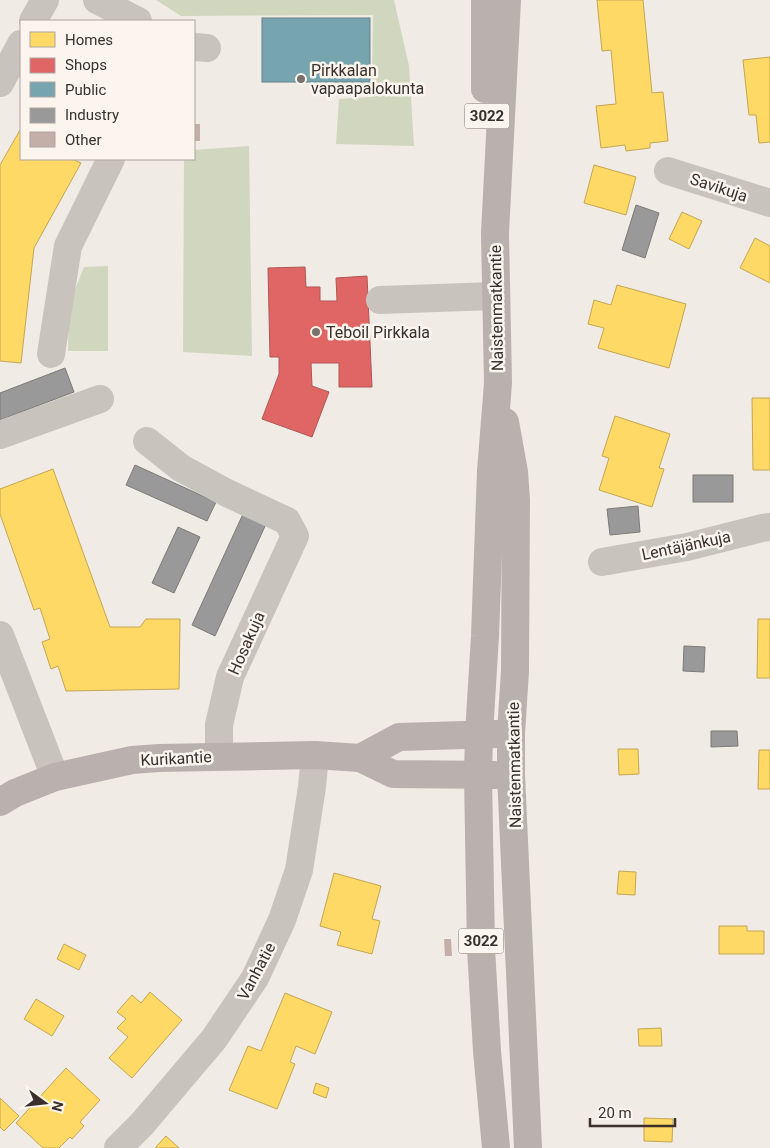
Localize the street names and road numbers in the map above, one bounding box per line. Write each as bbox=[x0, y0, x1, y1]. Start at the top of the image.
road number: 3022 bbox=[464, 104, 510, 128]
street label: Savikuja bbox=[688, 169, 750, 206]
street label: Naistenmatkantie bbox=[486, 245, 507, 371]
street label: Lentäjänkuja bbox=[640, 527, 732, 564]
street label: Hosakuja bbox=[224, 609, 269, 678]
street label: Naistenmatkantie bbox=[504, 702, 525, 828]
street label: Kurikantie bbox=[140, 747, 212, 770]
road number: 3022 bbox=[458, 928, 504, 954]
street label: Vanhatie bbox=[233, 939, 280, 1003]

